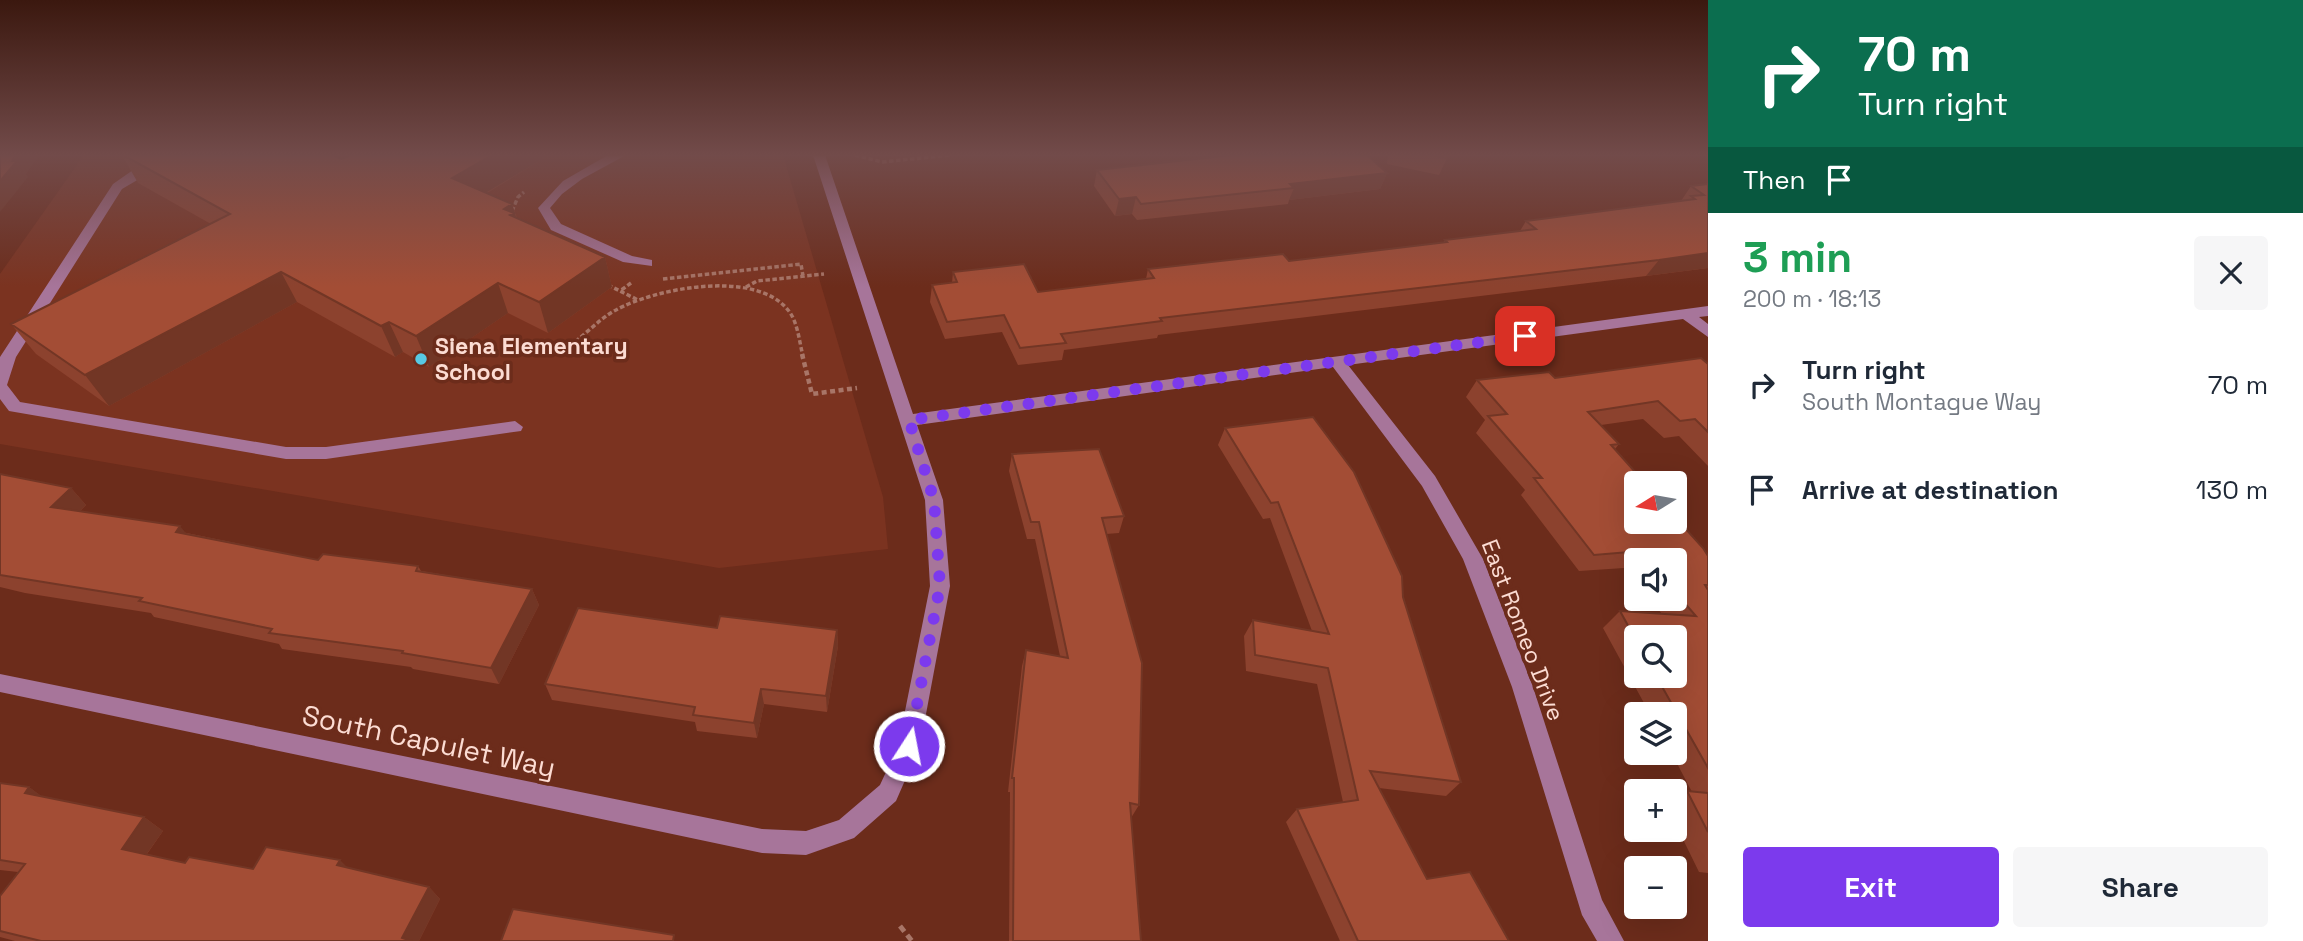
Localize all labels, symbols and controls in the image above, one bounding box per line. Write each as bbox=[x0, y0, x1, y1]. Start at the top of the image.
text: 70 m bbox=[1858, 23, 1971, 85]
icon: right bbox=[1743, 28, 1834, 119]
text: Turn right bbox=[1858, 84, 2008, 124]
icon: arrive bbox=[1820, 161, 1858, 199]
text: Then bbox=[1743, 163, 1806, 197]
text: 3 min bbox=[1743, 231, 1852, 284]
button: close bbox=[2194, 236, 2268, 310]
text: 200 m · 18:13 bbox=[1743, 284, 1881, 314]
pin bbox=[1495, 306, 1555, 366]
icon: arrive bbox=[1506, 317, 1544, 355]
place label: Siena Elementary School bbox=[435, 331, 628, 387]
marker: Siena Elementary School bbox=[413, 351, 429, 367]
text: Turn right bbox=[1802, 353, 1926, 387]
icon: right bbox=[1743, 366, 1781, 404]
text: 70 m bbox=[2208, 368, 2268, 402]
text: South Montague Way bbox=[1802, 387, 2041, 417]
north arrow bbox=[1624, 471, 1687, 534]
map controls bbox=[1624, 471, 1687, 919]
icon: arrive bbox=[1743, 471, 1781, 509]
text: Arrive at destination bbox=[1802, 473, 2059, 507]
text: 130 m bbox=[2196, 473, 2268, 507]
street label: East Romeo Drive bbox=[1475, 535, 1571, 725]
button: sound bbox=[1624, 548, 1687, 611]
button: search bbox=[1624, 625, 1687, 688]
street label: South Capulet Way bbox=[299, 697, 559, 785]
button: layers bbox=[1624, 702, 1687, 765]
position arrow bbox=[872, 709, 946, 783]
button: + bbox=[1624, 779, 1687, 842]
button: Exit bbox=[1743, 847, 1999, 927]
button: Share bbox=[2013, 847, 2268, 927]
button: − bbox=[1624, 856, 1687, 919]

